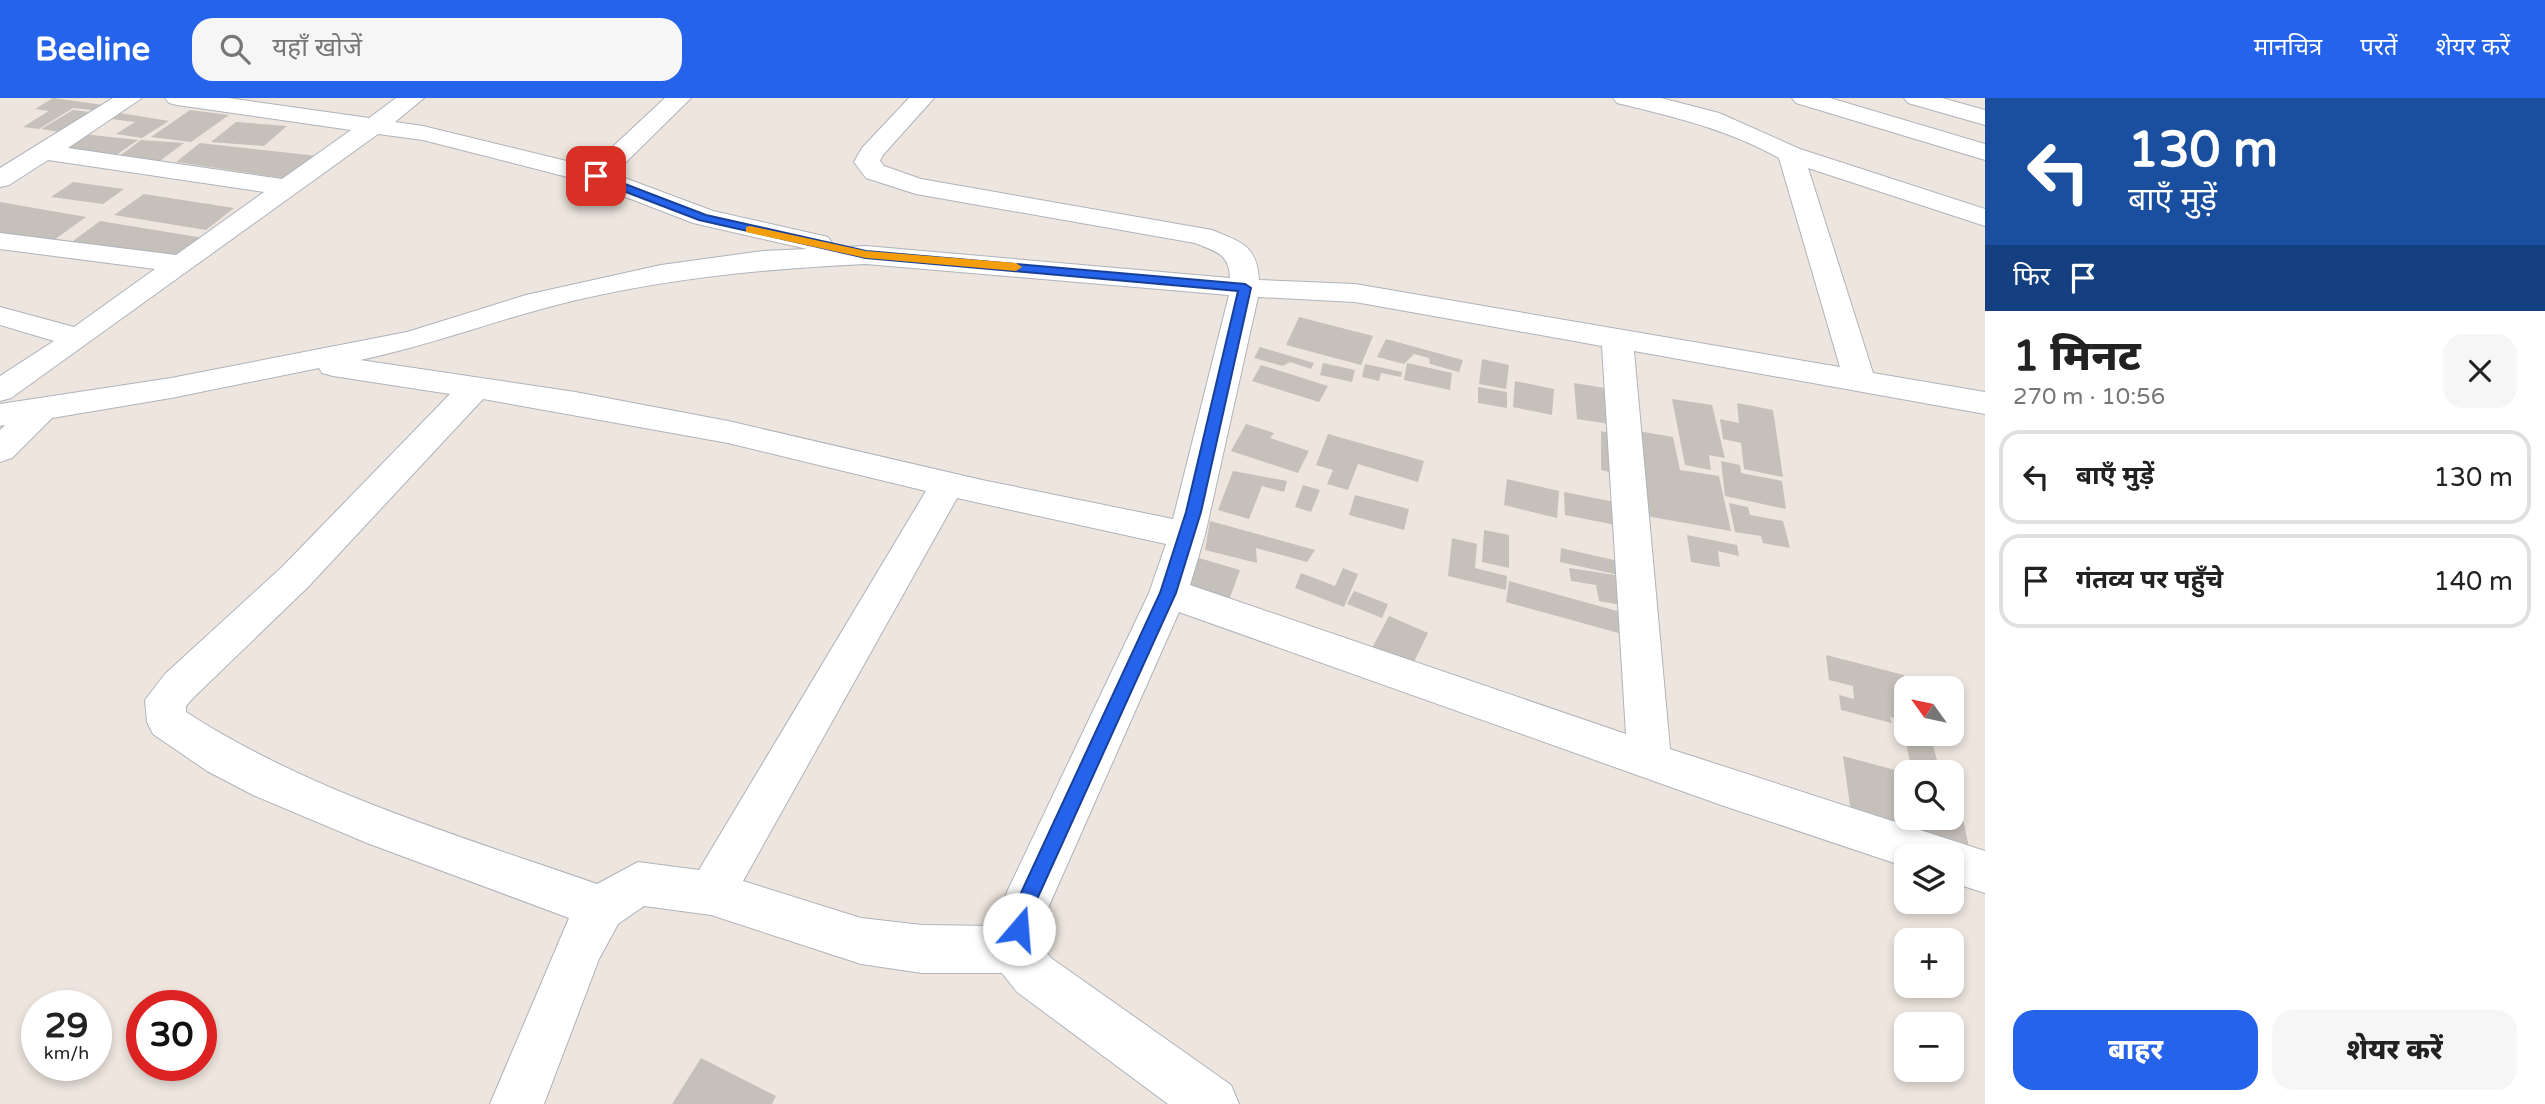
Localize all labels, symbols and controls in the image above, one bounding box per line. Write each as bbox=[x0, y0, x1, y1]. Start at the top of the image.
search box bbox=[192, 18, 682, 81]
text: Beeline bbox=[35, 30, 150, 69]
icon: search bbox=[216, 30, 254, 68]
text: यहाँ खोजें bbox=[272, 32, 362, 63]
text: मानचित्र bbox=[2254, 33, 2322, 62]
text: परतें bbox=[2360, 33, 2397, 62]
text: शेयर करें bbox=[2435, 33, 2510, 62]
text: 130 m bbox=[2128, 121, 2278, 180]
icon: left bbox=[2013, 126, 2104, 217]
pin bbox=[566, 146, 626, 206]
icon: arrive bbox=[577, 157, 615, 195]
text: बाएँ मुड़ें bbox=[2128, 181, 2217, 219]
icon: arrive bbox=[2064, 259, 2102, 297]
text: फिर bbox=[2013, 261, 2050, 292]
text: 1 मिनट bbox=[2013, 331, 2141, 382]
button: close bbox=[2443, 334, 2517, 408]
text: 270 m · 10:56 bbox=[2013, 383, 2165, 411]
icon: left bbox=[2017, 458, 2055, 496]
text: बाएँ मुड़ें bbox=[2076, 460, 2154, 491]
text: 130 m bbox=[2433, 462, 2513, 493]
icon: arrive bbox=[2017, 562, 2055, 600]
text: गंतव्य पर पहुँचे bbox=[2076, 564, 2223, 595]
text: 140 m bbox=[2433, 566, 2513, 597]
north arrow bbox=[1894, 676, 1964, 746]
map controls bbox=[1894, 676, 1964, 1082]
button: search bbox=[1894, 760, 1964, 830]
button: layers bbox=[1894, 844, 1964, 914]
position arrow bbox=[982, 892, 1056, 966]
button: + bbox=[1894, 928, 1964, 998]
speed limit sign: 30 bbox=[126, 990, 217, 1081]
text: 29 bbox=[45, 1005, 88, 1047]
button: बाहर bbox=[2013, 1010, 2258, 1090]
button: शेयर करें bbox=[2272, 1010, 2517, 1090]
button: − bbox=[1894, 1012, 1964, 1082]
text: km/h bbox=[44, 1042, 89, 1064]

